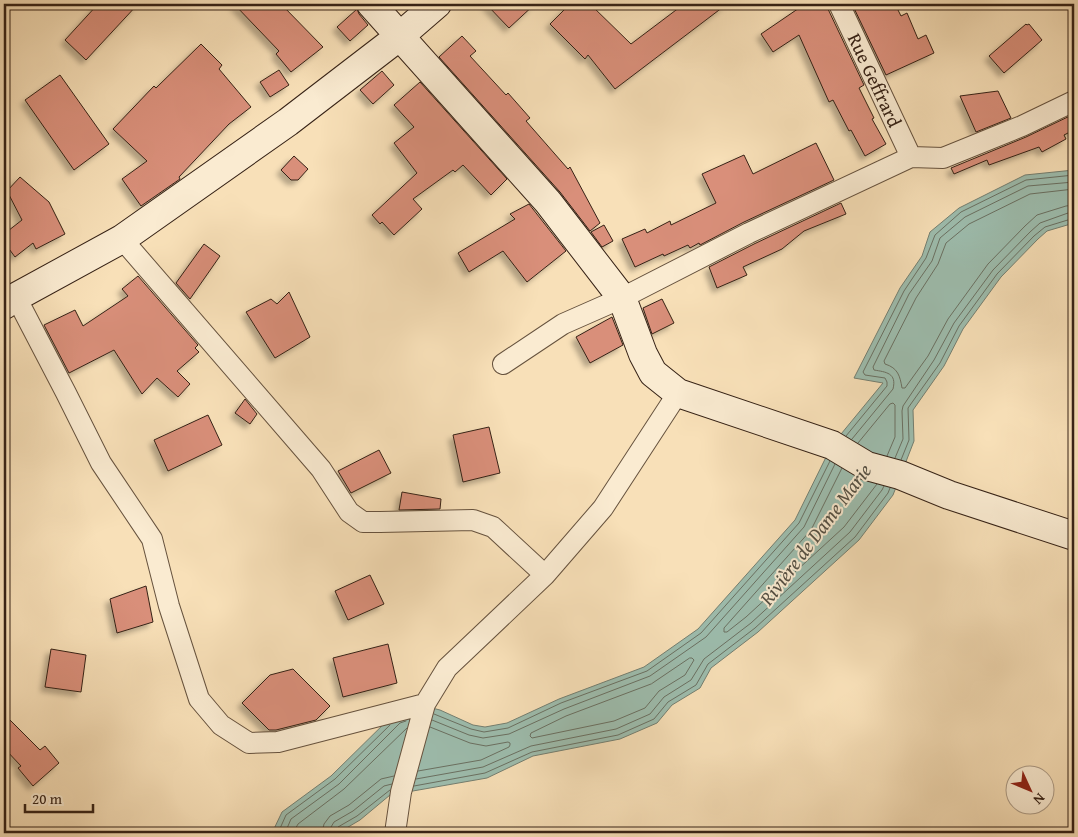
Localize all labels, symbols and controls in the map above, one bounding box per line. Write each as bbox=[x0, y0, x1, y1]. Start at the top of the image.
street label: Rue Geffrard bbox=[841, 28, 909, 132]
water label: Rivière de Dame Marie bbox=[751, 457, 878, 612]
north arrow bbox=[1006, 764, 1056, 814]
scale bar bbox=[25, 782, 92, 814]
text: 20 m bbox=[32, 788, 63, 809]
text: N bbox=[1028, 789, 1050, 810]

